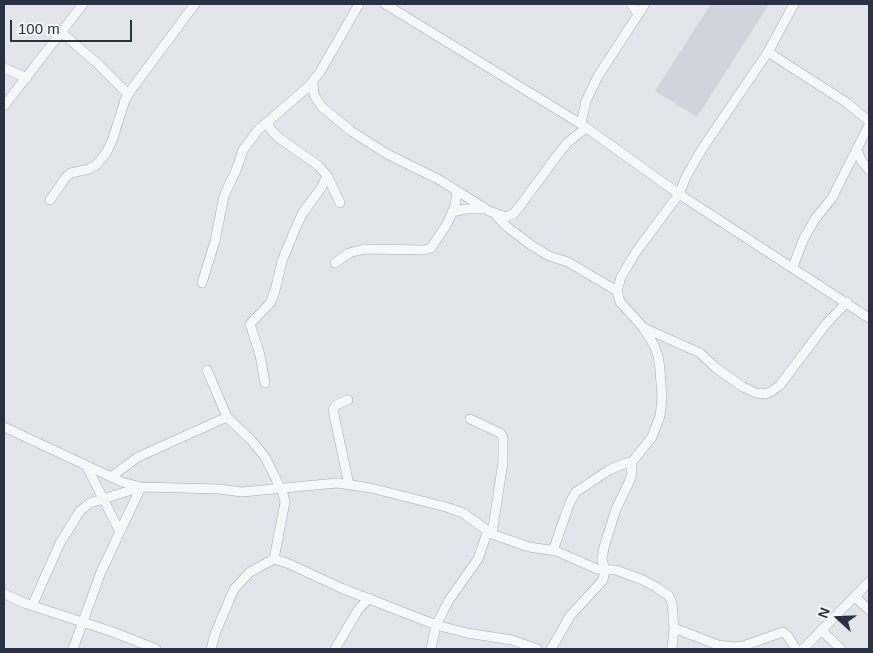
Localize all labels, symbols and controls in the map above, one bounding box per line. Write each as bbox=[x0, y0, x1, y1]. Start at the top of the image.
scale bar bbox=[12, 10, 135, 42]
text: 100 m bbox=[18, 20, 60, 37]
north arrow bbox=[813, 593, 863, 643]
text: N bbox=[815, 605, 833, 620]

